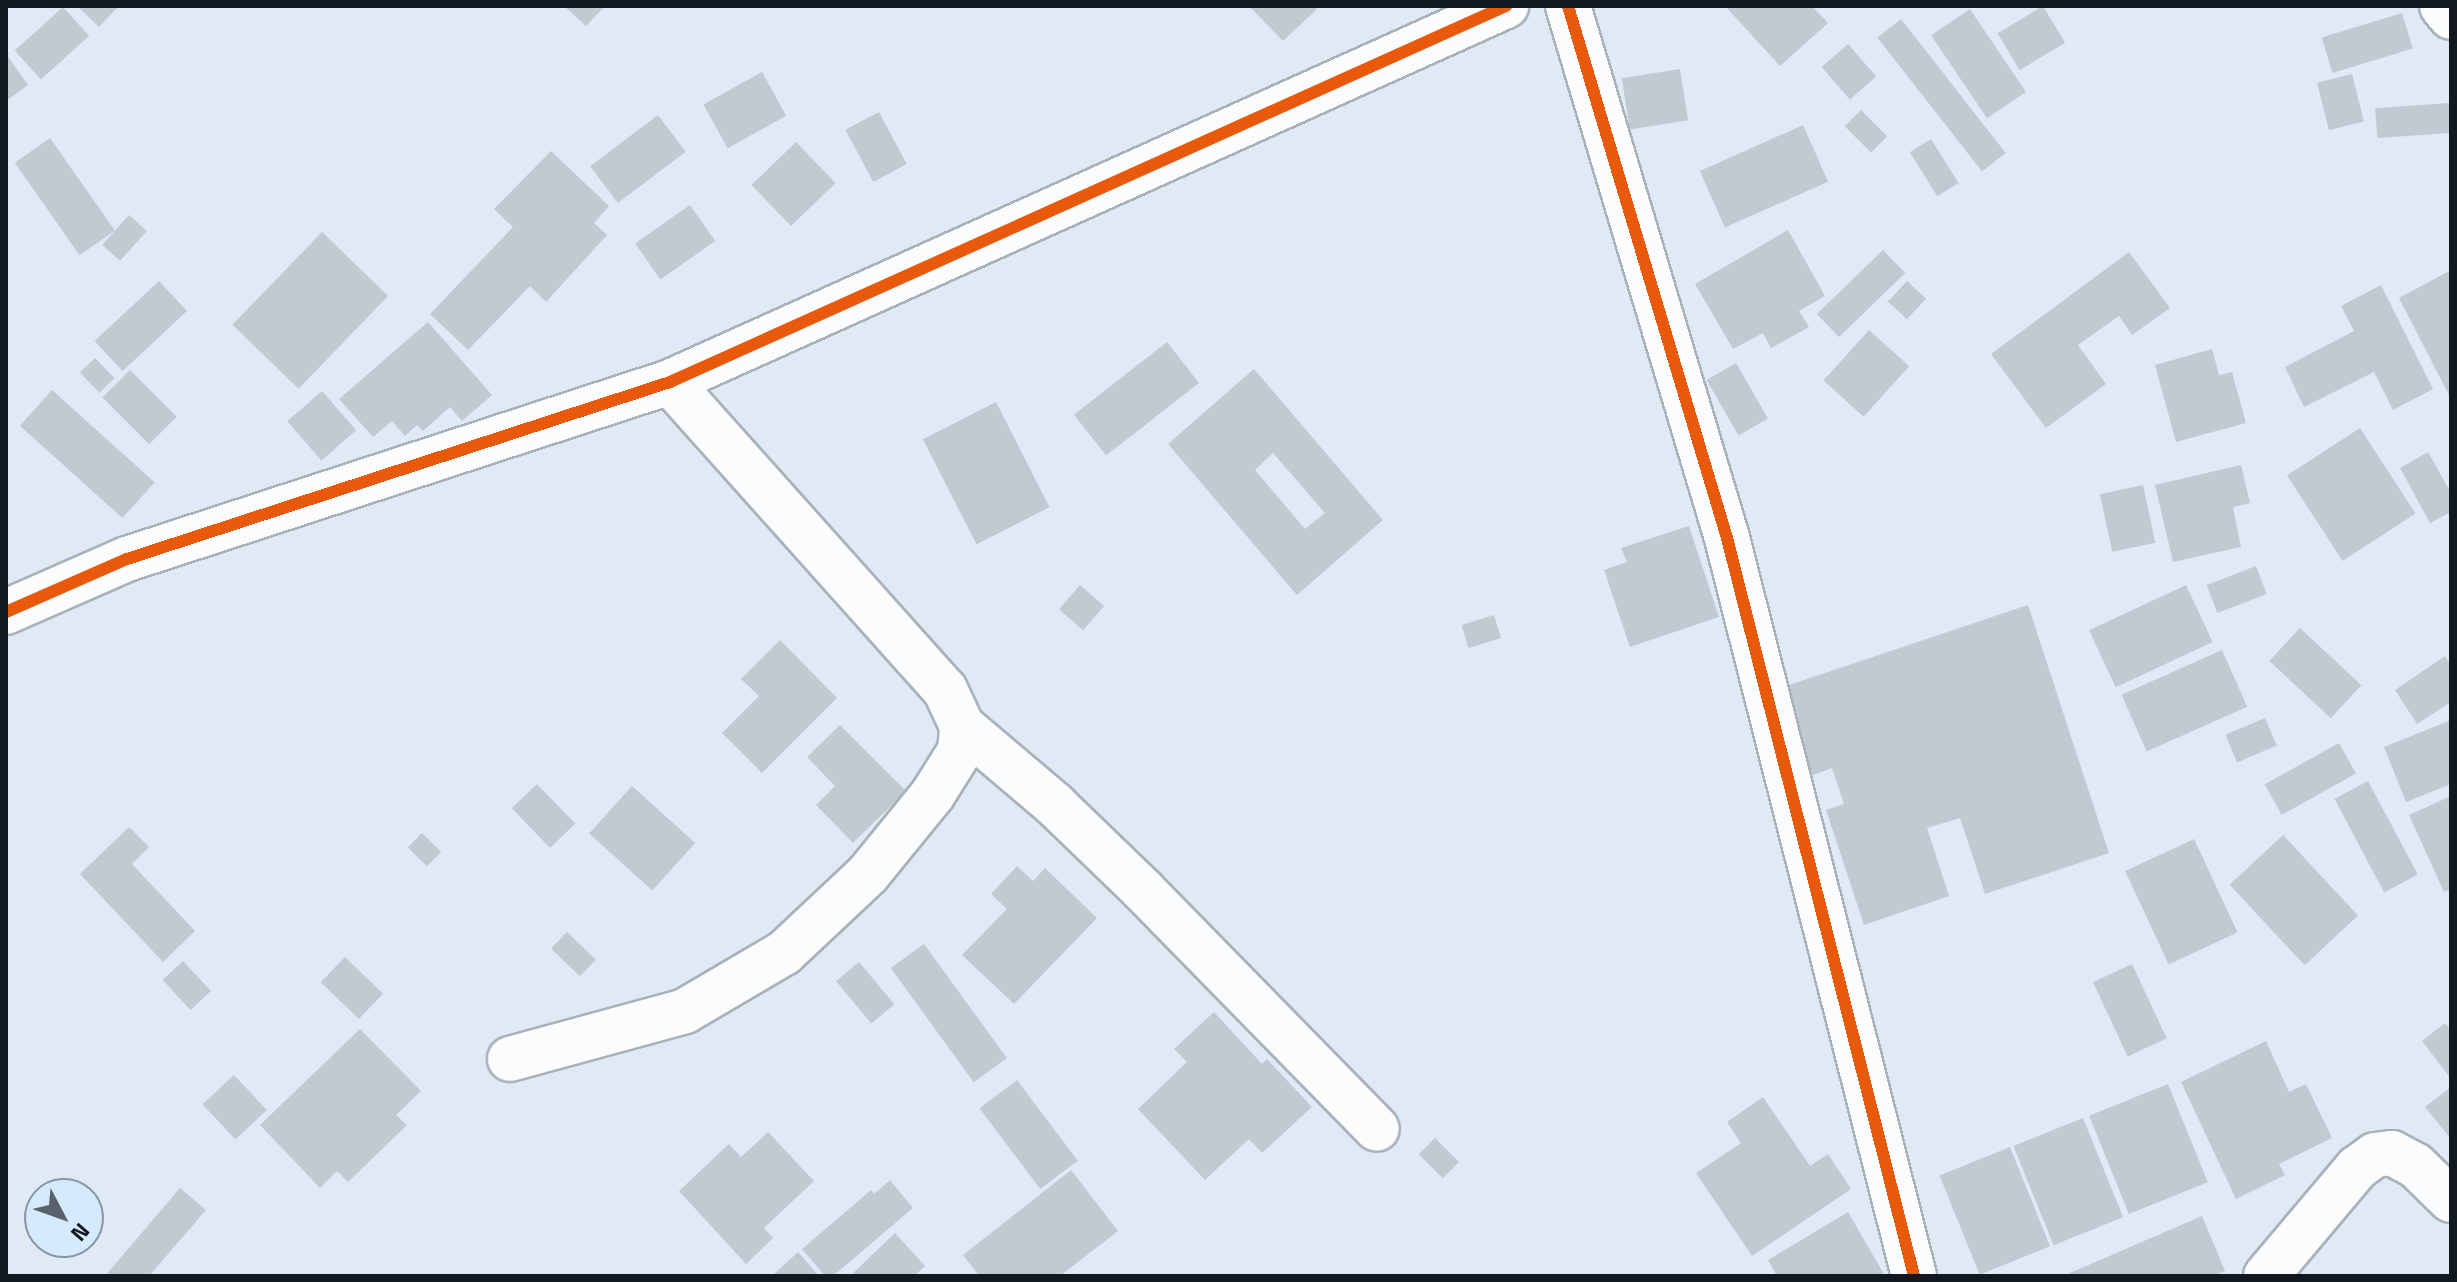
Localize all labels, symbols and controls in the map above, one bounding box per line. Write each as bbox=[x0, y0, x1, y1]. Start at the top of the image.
north arrow bbox=[24, 1178, 104, 1258]
text: N bbox=[63, 1216, 98, 1249]

